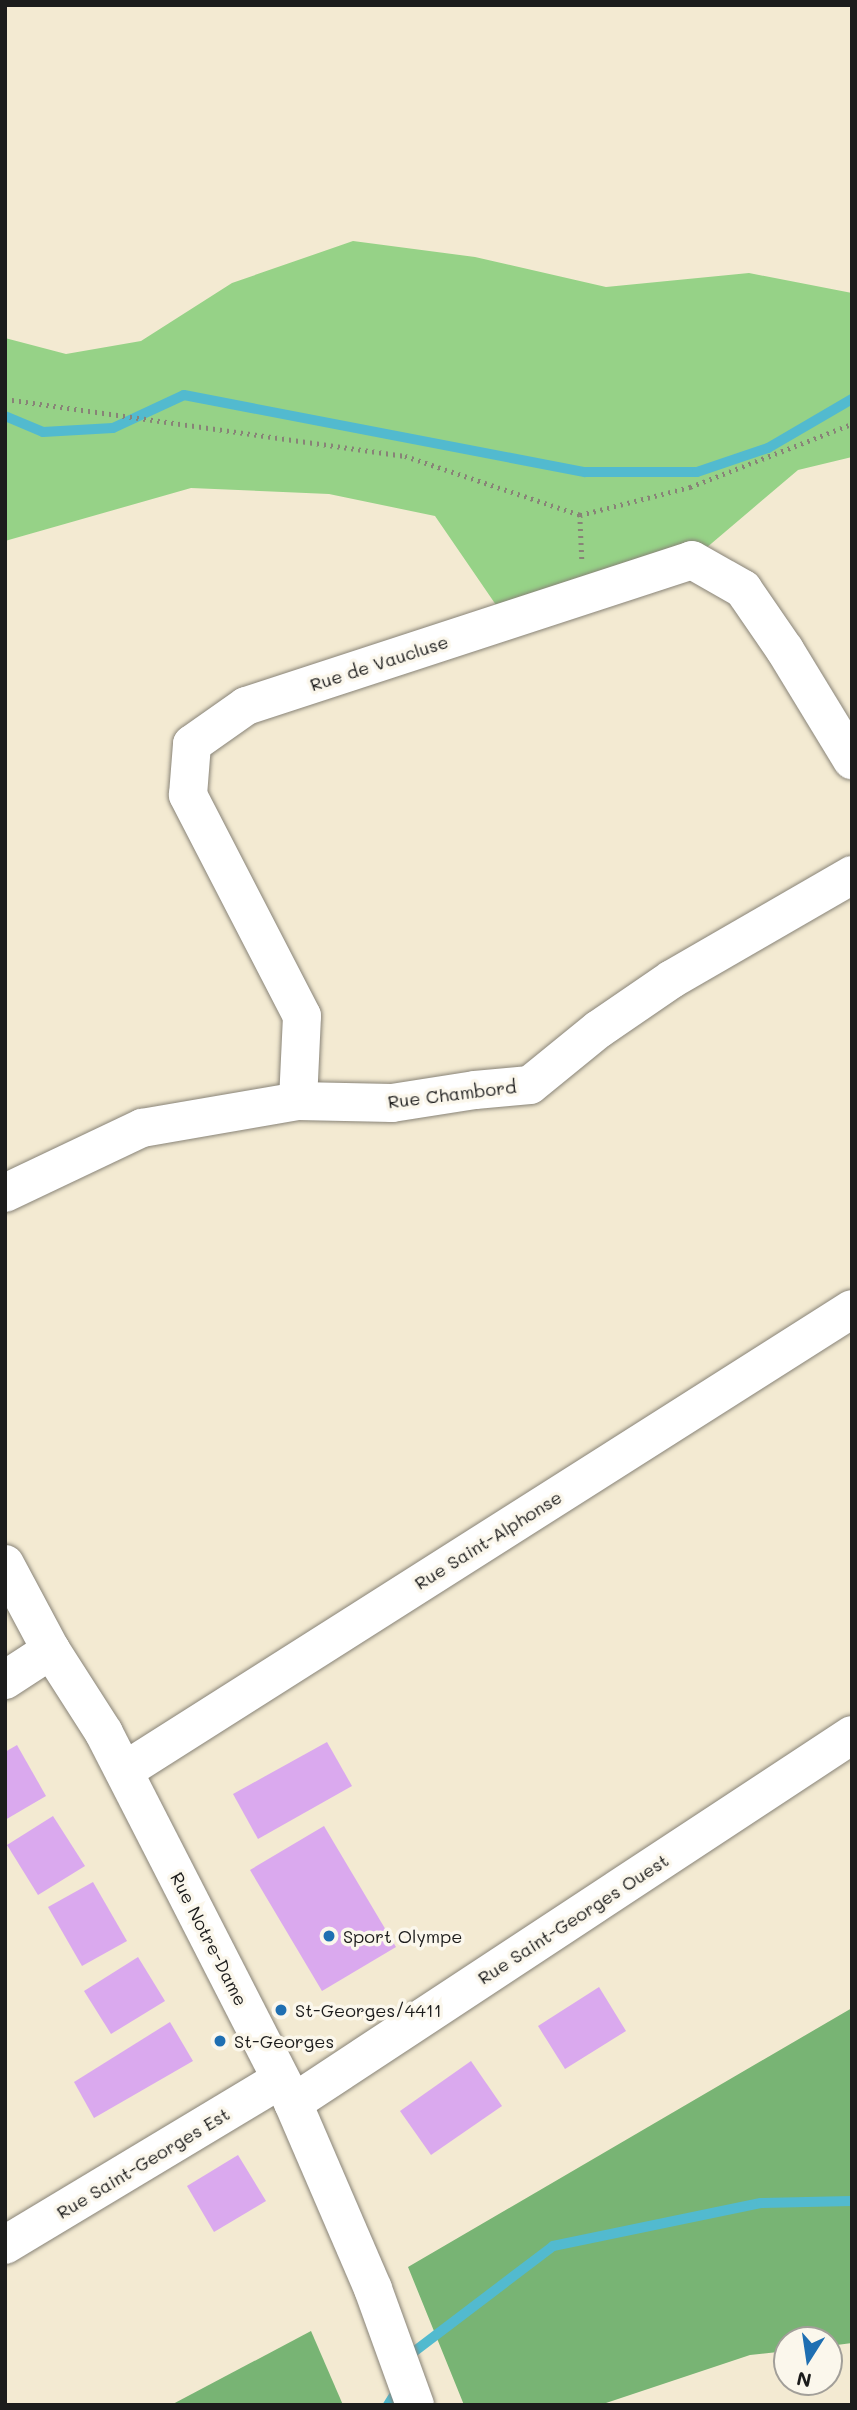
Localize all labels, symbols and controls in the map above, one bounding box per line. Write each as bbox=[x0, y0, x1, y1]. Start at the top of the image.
street label: Rue de Vaucluse bbox=[307, 630, 451, 696]
street label: Rue Chambord bbox=[386, 1075, 518, 1113]
street label: Rue Saint-Alphonse bbox=[410, 1486, 566, 1594]
street label: Rue Saint-Georges Ouest bbox=[474, 1849, 672, 1989]
street label: Rue Notre-Dame bbox=[166, 1869, 252, 2009]
place label: Sport Olympe bbox=[343, 1925, 462, 1947]
marker: Sport Olympe bbox=[321, 1928, 337, 1944]
place label: St-Georges/4411 bbox=[295, 1999, 442, 2021]
marker: St-Georges/4411 bbox=[273, 2002, 289, 2018]
place label: St-Georges bbox=[234, 2030, 334, 2052]
marker: St-Georges bbox=[212, 2033, 228, 2049]
street label: Rue Saint-Georges Est bbox=[53, 2103, 233, 2223]
north arrow bbox=[773, 2326, 843, 2396]
text: N bbox=[794, 2366, 814, 2394]

